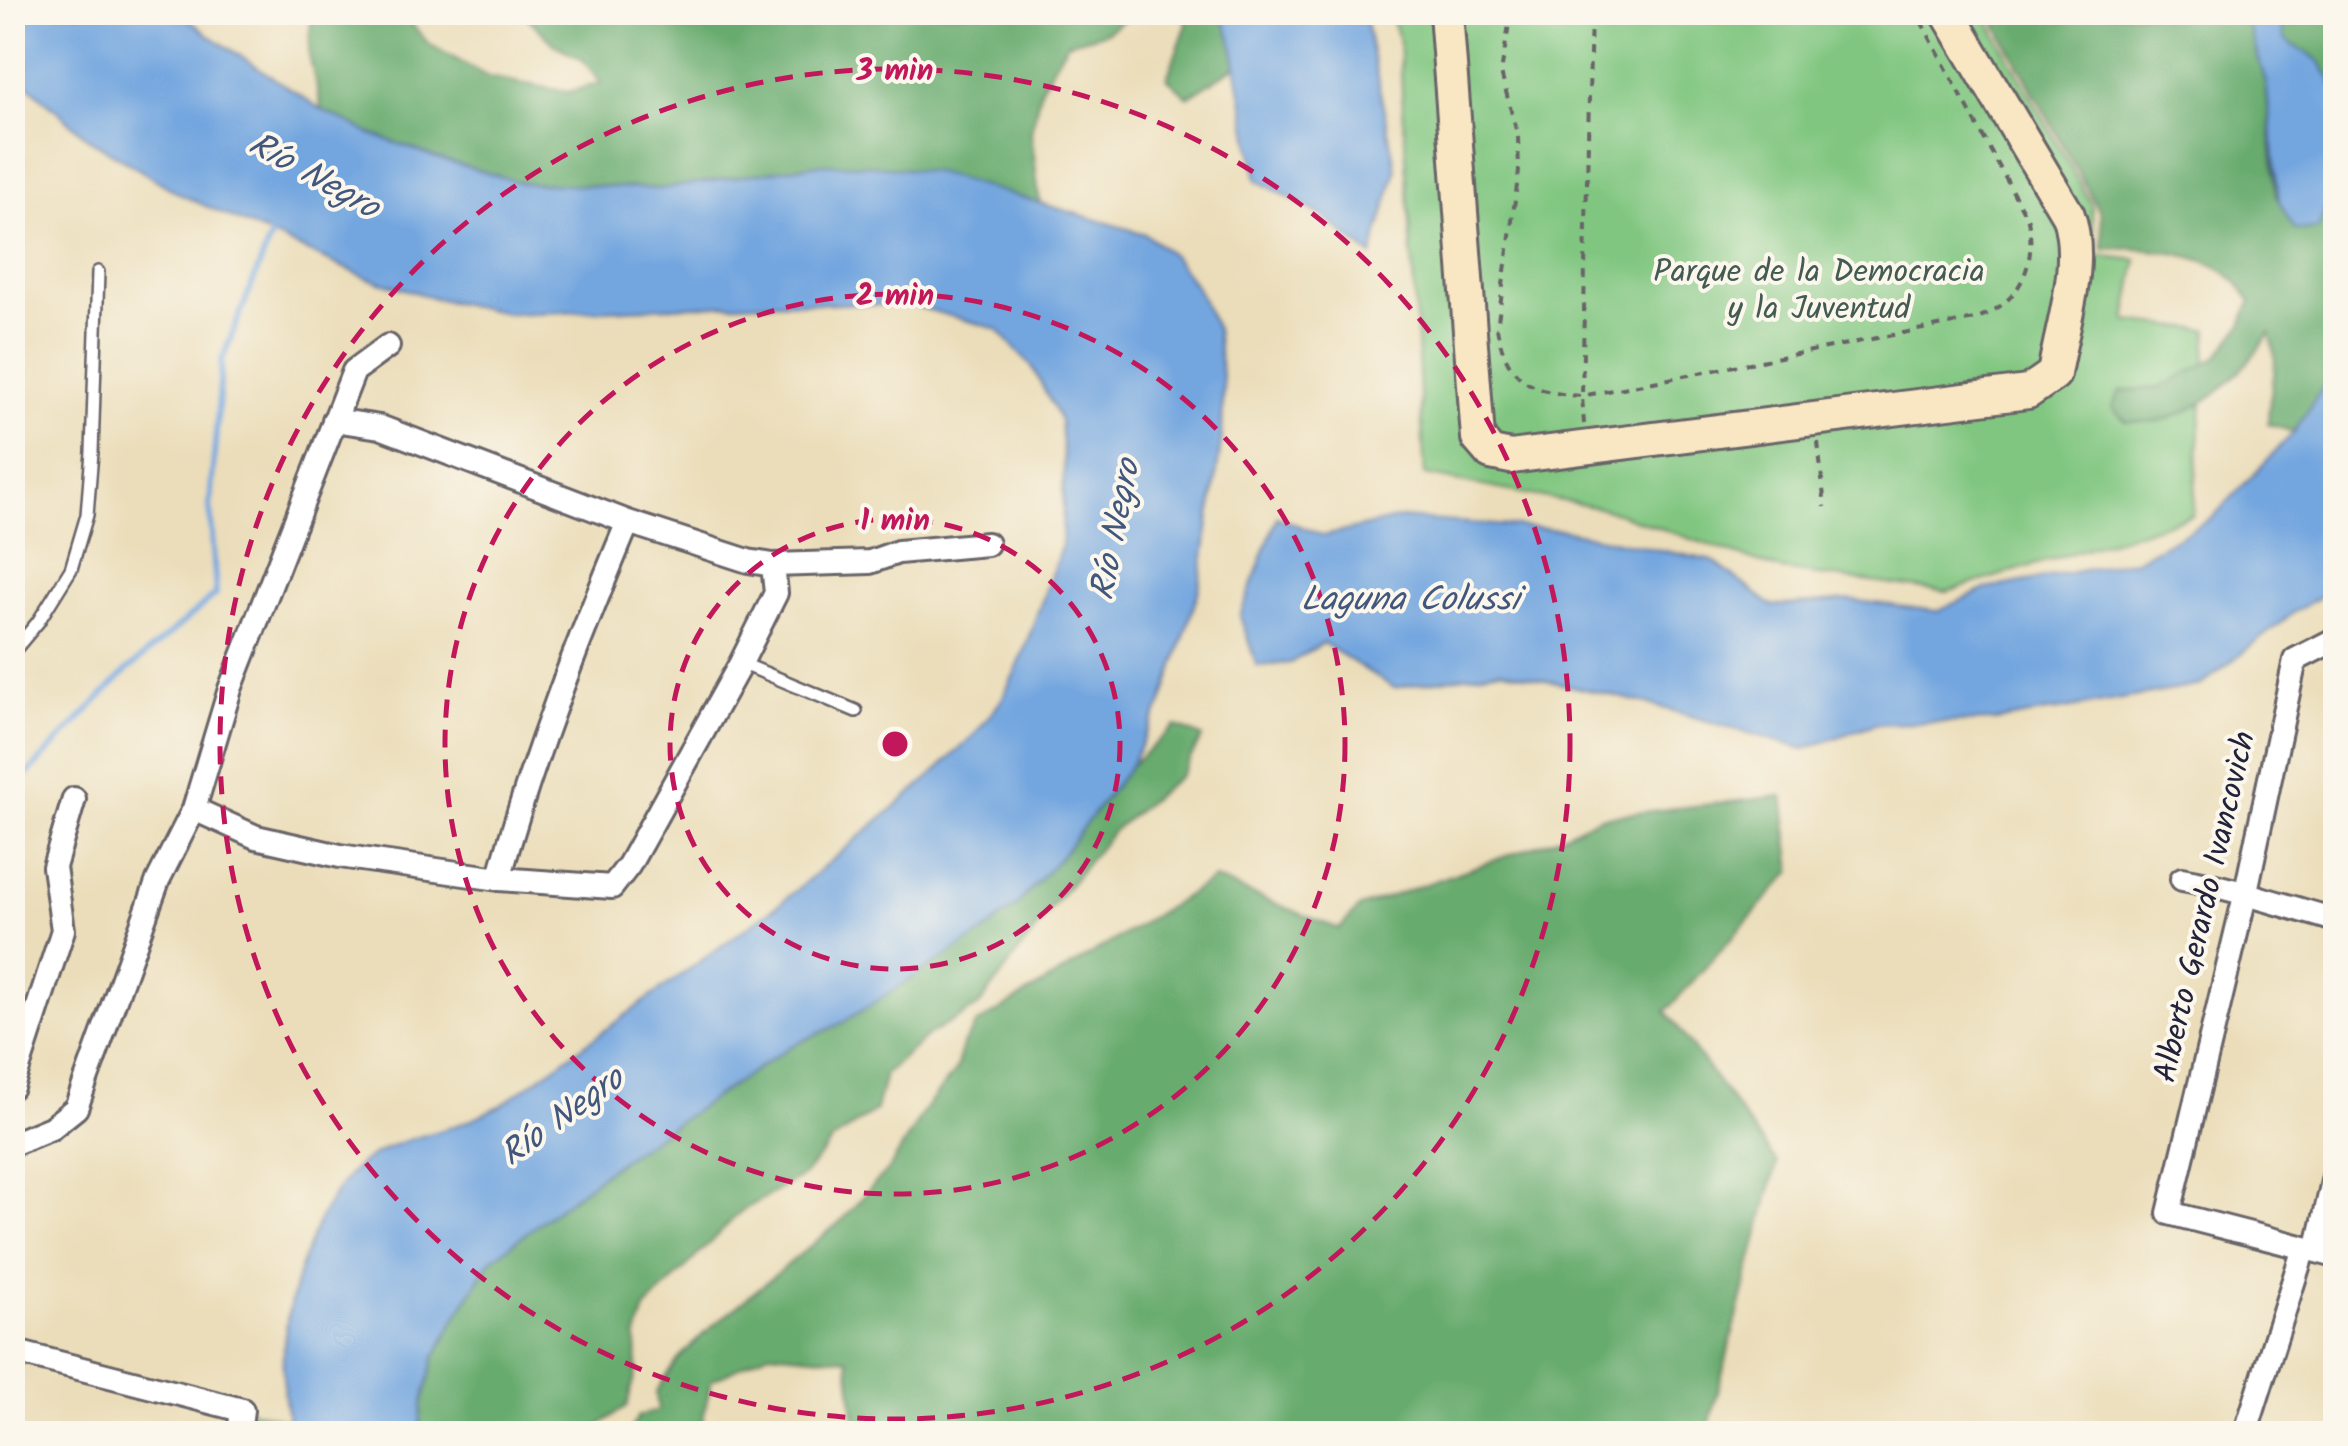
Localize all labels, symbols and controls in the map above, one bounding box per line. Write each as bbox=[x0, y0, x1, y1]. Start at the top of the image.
text: 3 min bbox=[856, 48, 933, 96]
water label: Río Negro bbox=[237, 118, 391, 237]
park label: Parque de la Democracia y la Juventud bbox=[1653, 247, 1985, 335]
text: 2 min bbox=[856, 273, 934, 321]
water label: Río Negro bbox=[1076, 452, 1159, 605]
text: 1 min bbox=[860, 498, 930, 546]
water label: Laguna Colussi bbox=[1301, 573, 1526, 629]
centre of rings bbox=[877, 726, 913, 762]
street label: Alberto Gerardo Ivancovich bbox=[2141, 726, 2271, 1088]
water label: Río Negro bbox=[489, 1052, 640, 1182]

